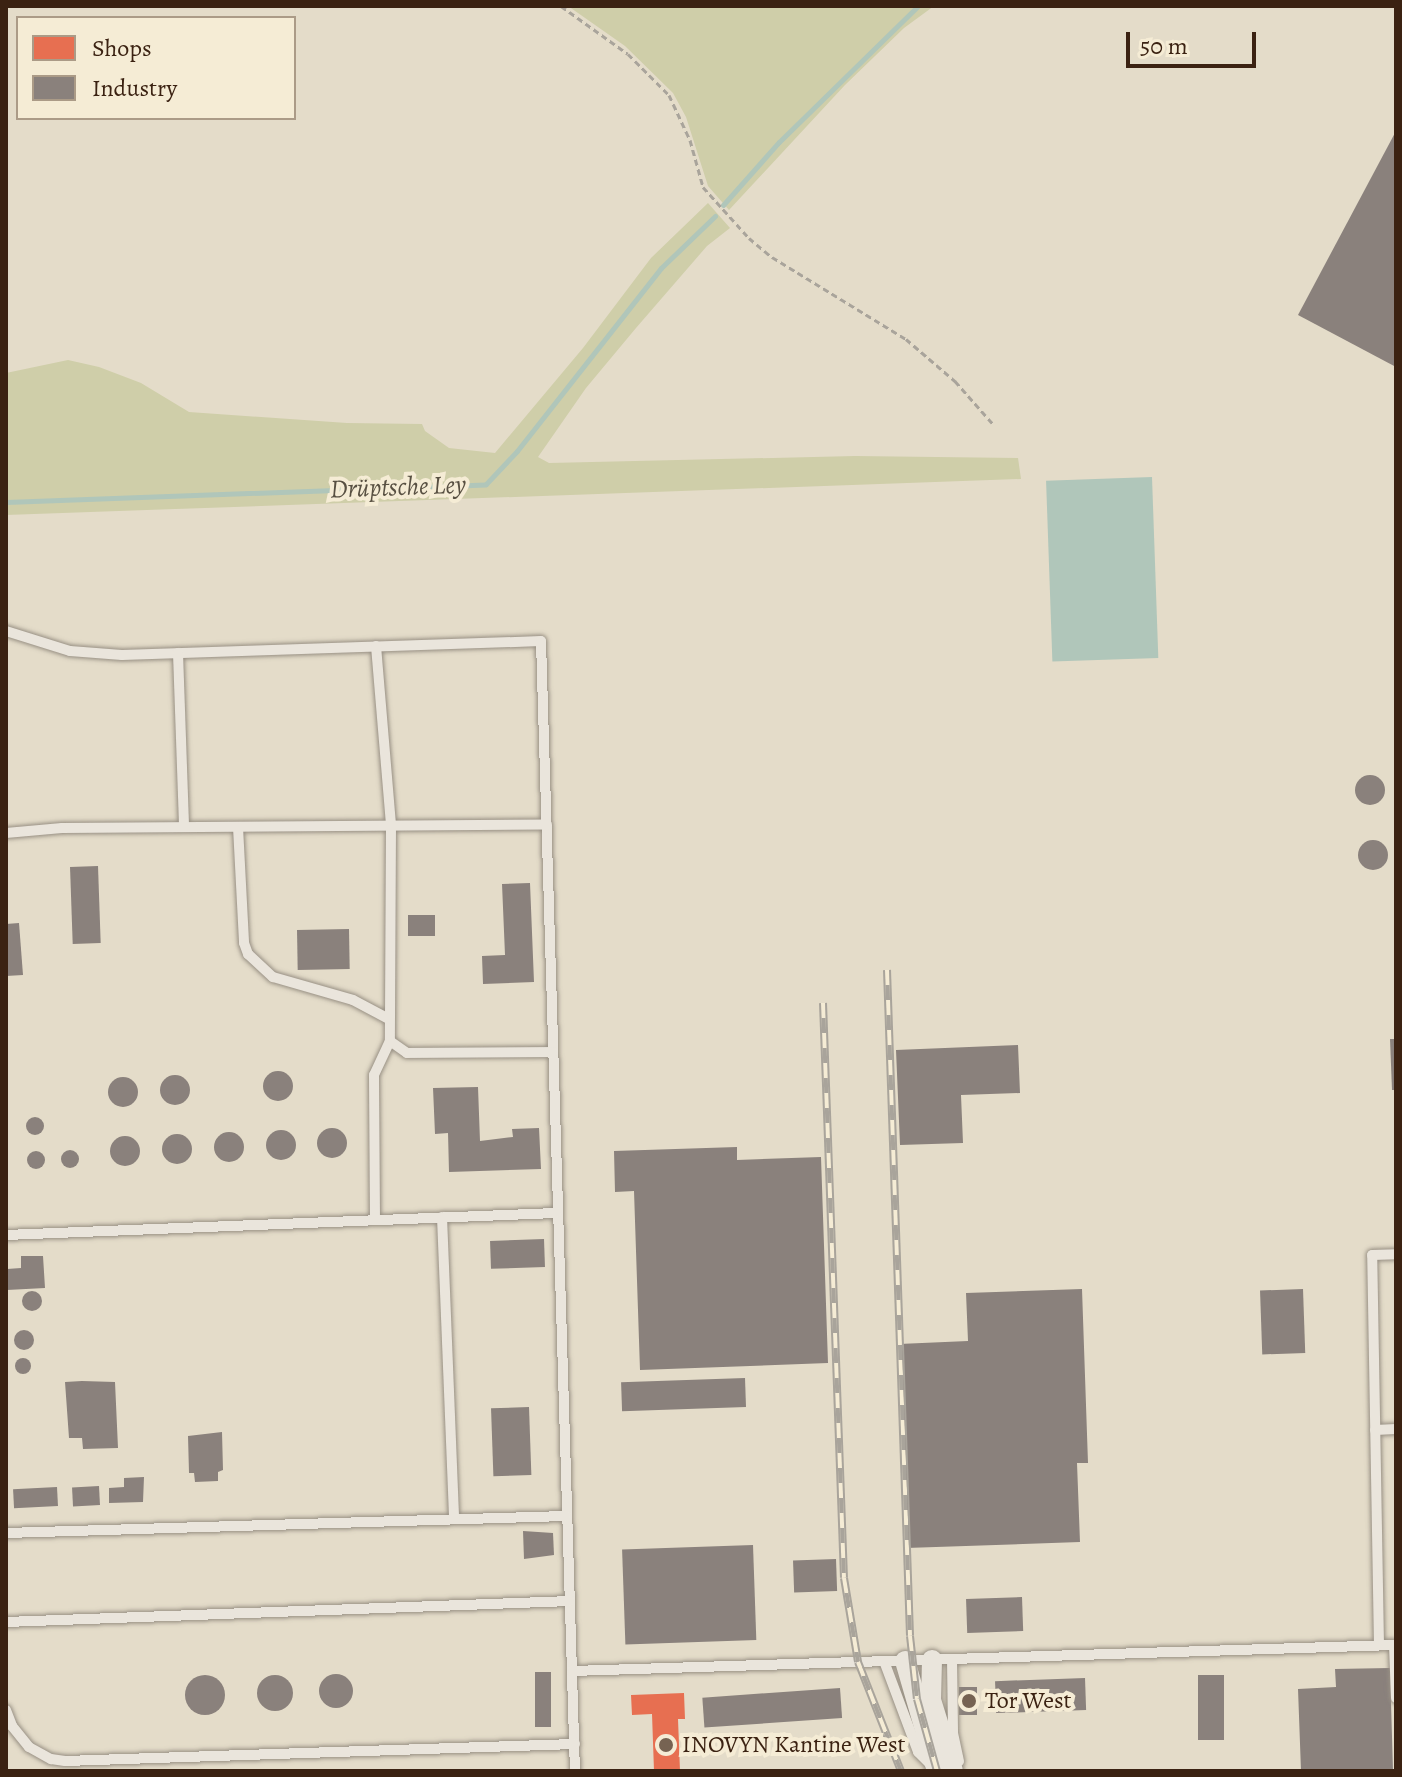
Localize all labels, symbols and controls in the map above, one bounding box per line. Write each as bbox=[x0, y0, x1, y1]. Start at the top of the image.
legend bbox=[16, 16, 296, 120]
scale bar bbox=[1130, 16, 1260, 66]
text: 50 m bbox=[1140, 30, 1188, 62]
text: Shops bbox=[92, 32, 152, 64]
text: Industry bbox=[92, 72, 177, 104]
water label: Drüptsche Ley bbox=[329, 469, 467, 505]
place label: Tor West bbox=[985, 1687, 1071, 1715]
marker: Tor West bbox=[960, 1692, 978, 1710]
place label: INOVYN Kantine West bbox=[682, 1731, 905, 1759]
marker: INOVYN Kantine West bbox=[657, 1736, 675, 1754]

